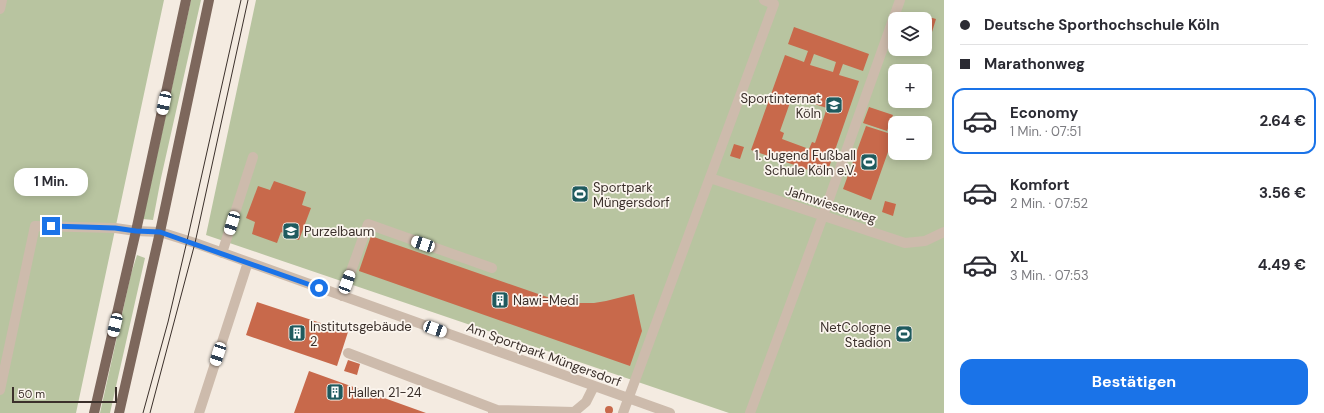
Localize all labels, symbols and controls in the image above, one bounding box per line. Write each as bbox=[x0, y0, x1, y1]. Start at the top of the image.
map controls bbox=[888, 12, 932, 160]
button: layers bbox=[888, 12, 932, 56]
text: Deutsche Sporthochschule Köln bbox=[984, 15, 1219, 35]
text: Marathonweg bbox=[984, 54, 1085, 74]
button: + bbox=[888, 64, 932, 108]
car bbox=[156, 90, 172, 116]
place label: Sportinternat Köln bbox=[741, 90, 821, 122]
school or university icon: Sportinternat Köln bbox=[824, 95, 844, 115]
icon: car bbox=[962, 103, 998, 139]
text: Economy bbox=[1010, 103, 1078, 123]
text: 2.64 € bbox=[1259, 111, 1306, 131]
button: − bbox=[888, 116, 932, 160]
text: 1 Min. · 07:51 bbox=[1010, 123, 1081, 140]
place label: 1. Jugend Fußball Schule Köln e.V. bbox=[755, 147, 856, 179]
sports icon: 1. Jugend Fußball Schule Köln e.V. bbox=[859, 152, 879, 172]
callout: 1 Min. bbox=[14, 168, 88, 196]
text: 1 Min. bbox=[34, 173, 68, 190]
icon: car bbox=[962, 175, 998, 211]
text: Komfort bbox=[1010, 175, 1069, 195]
place label: Sportpark Müngersdorf bbox=[593, 179, 670, 211]
street label: Jahnwiesenweg bbox=[783, 182, 878, 227]
text: 3.56 € bbox=[1259, 183, 1306, 203]
sports icon: Sportpark Müngersdorf bbox=[570, 184, 590, 204]
text: 2 Min. · 07:52 bbox=[1010, 195, 1088, 212]
car bbox=[223, 210, 241, 236]
route end bbox=[42, 217, 60, 235]
school or university icon: Purzelbaum bbox=[281, 221, 301, 241]
place label: Purzelbaum bbox=[304, 223, 374, 240]
car bbox=[410, 234, 436, 254]
icon: car bbox=[962, 247, 998, 283]
text: XL bbox=[1010, 247, 1028, 267]
text: 4.49 € bbox=[1258, 255, 1306, 275]
text: 3 Min. · 07:53 bbox=[1010, 267, 1089, 284]
car bbox=[337, 269, 357, 295]
route start bbox=[310, 279, 328, 297]
building icon: Nawi-Medi bbox=[490, 290, 510, 310]
place label: Nawi-Medi bbox=[513, 292, 579, 309]
car bbox=[106, 312, 124, 338]
place label: Institutsgebäude 2 bbox=[310, 318, 412, 350]
street label: Am Sportpark Müngersdorf bbox=[464, 318, 624, 391]
car bbox=[422, 319, 448, 339]
place label: NetCologne Stadion bbox=[820, 319, 891, 351]
building icon: Institutsgebäude 2 bbox=[287, 323, 307, 343]
sports icon: NetCologne Stadion bbox=[894, 324, 914, 344]
car bbox=[209, 341, 227, 367]
button: Bestätigen bbox=[960, 359, 1308, 405]
building icon: Hallen 21-24 bbox=[325, 382, 345, 402]
place label: Hallen 21-24 bbox=[348, 384, 422, 401]
scale bar bbox=[12, 385, 117, 404]
text: 50 m bbox=[18, 387, 45, 401]

